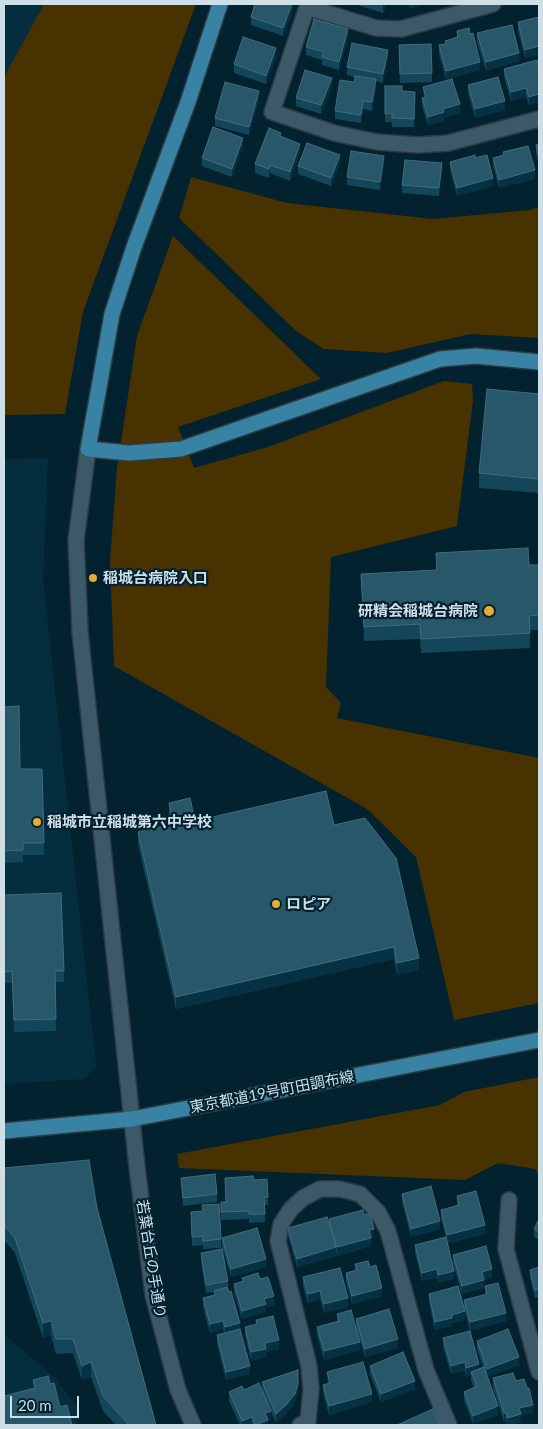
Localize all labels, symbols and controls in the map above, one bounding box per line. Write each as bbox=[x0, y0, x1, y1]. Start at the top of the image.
place label: 稲城台病院入口 bbox=[103, 569, 208, 587]
marker: 稲城台病院入口 bbox=[87, 572, 99, 584]
place label: 研精会稲城台病院 bbox=[358, 602, 478, 620]
marker: 研精会稲城台病院 bbox=[482, 604, 496, 618]
place label: 稲城市立稲城第六中学校 bbox=[47, 813, 212, 831]
marker: 稲城市立稲城第六中学校 bbox=[31, 816, 43, 828]
place label: ロピア bbox=[286, 895, 331, 913]
marker: ロピア bbox=[270, 898, 282, 910]
street label: 東京都道19号町田調布線 bbox=[188, 1067, 356, 1117]
street label: 若葉台丘の手通り bbox=[133, 1198, 169, 1320]
scale bar bbox=[12, 1386, 81, 1418]
text: 20 m bbox=[18, 1396, 52, 1414]

